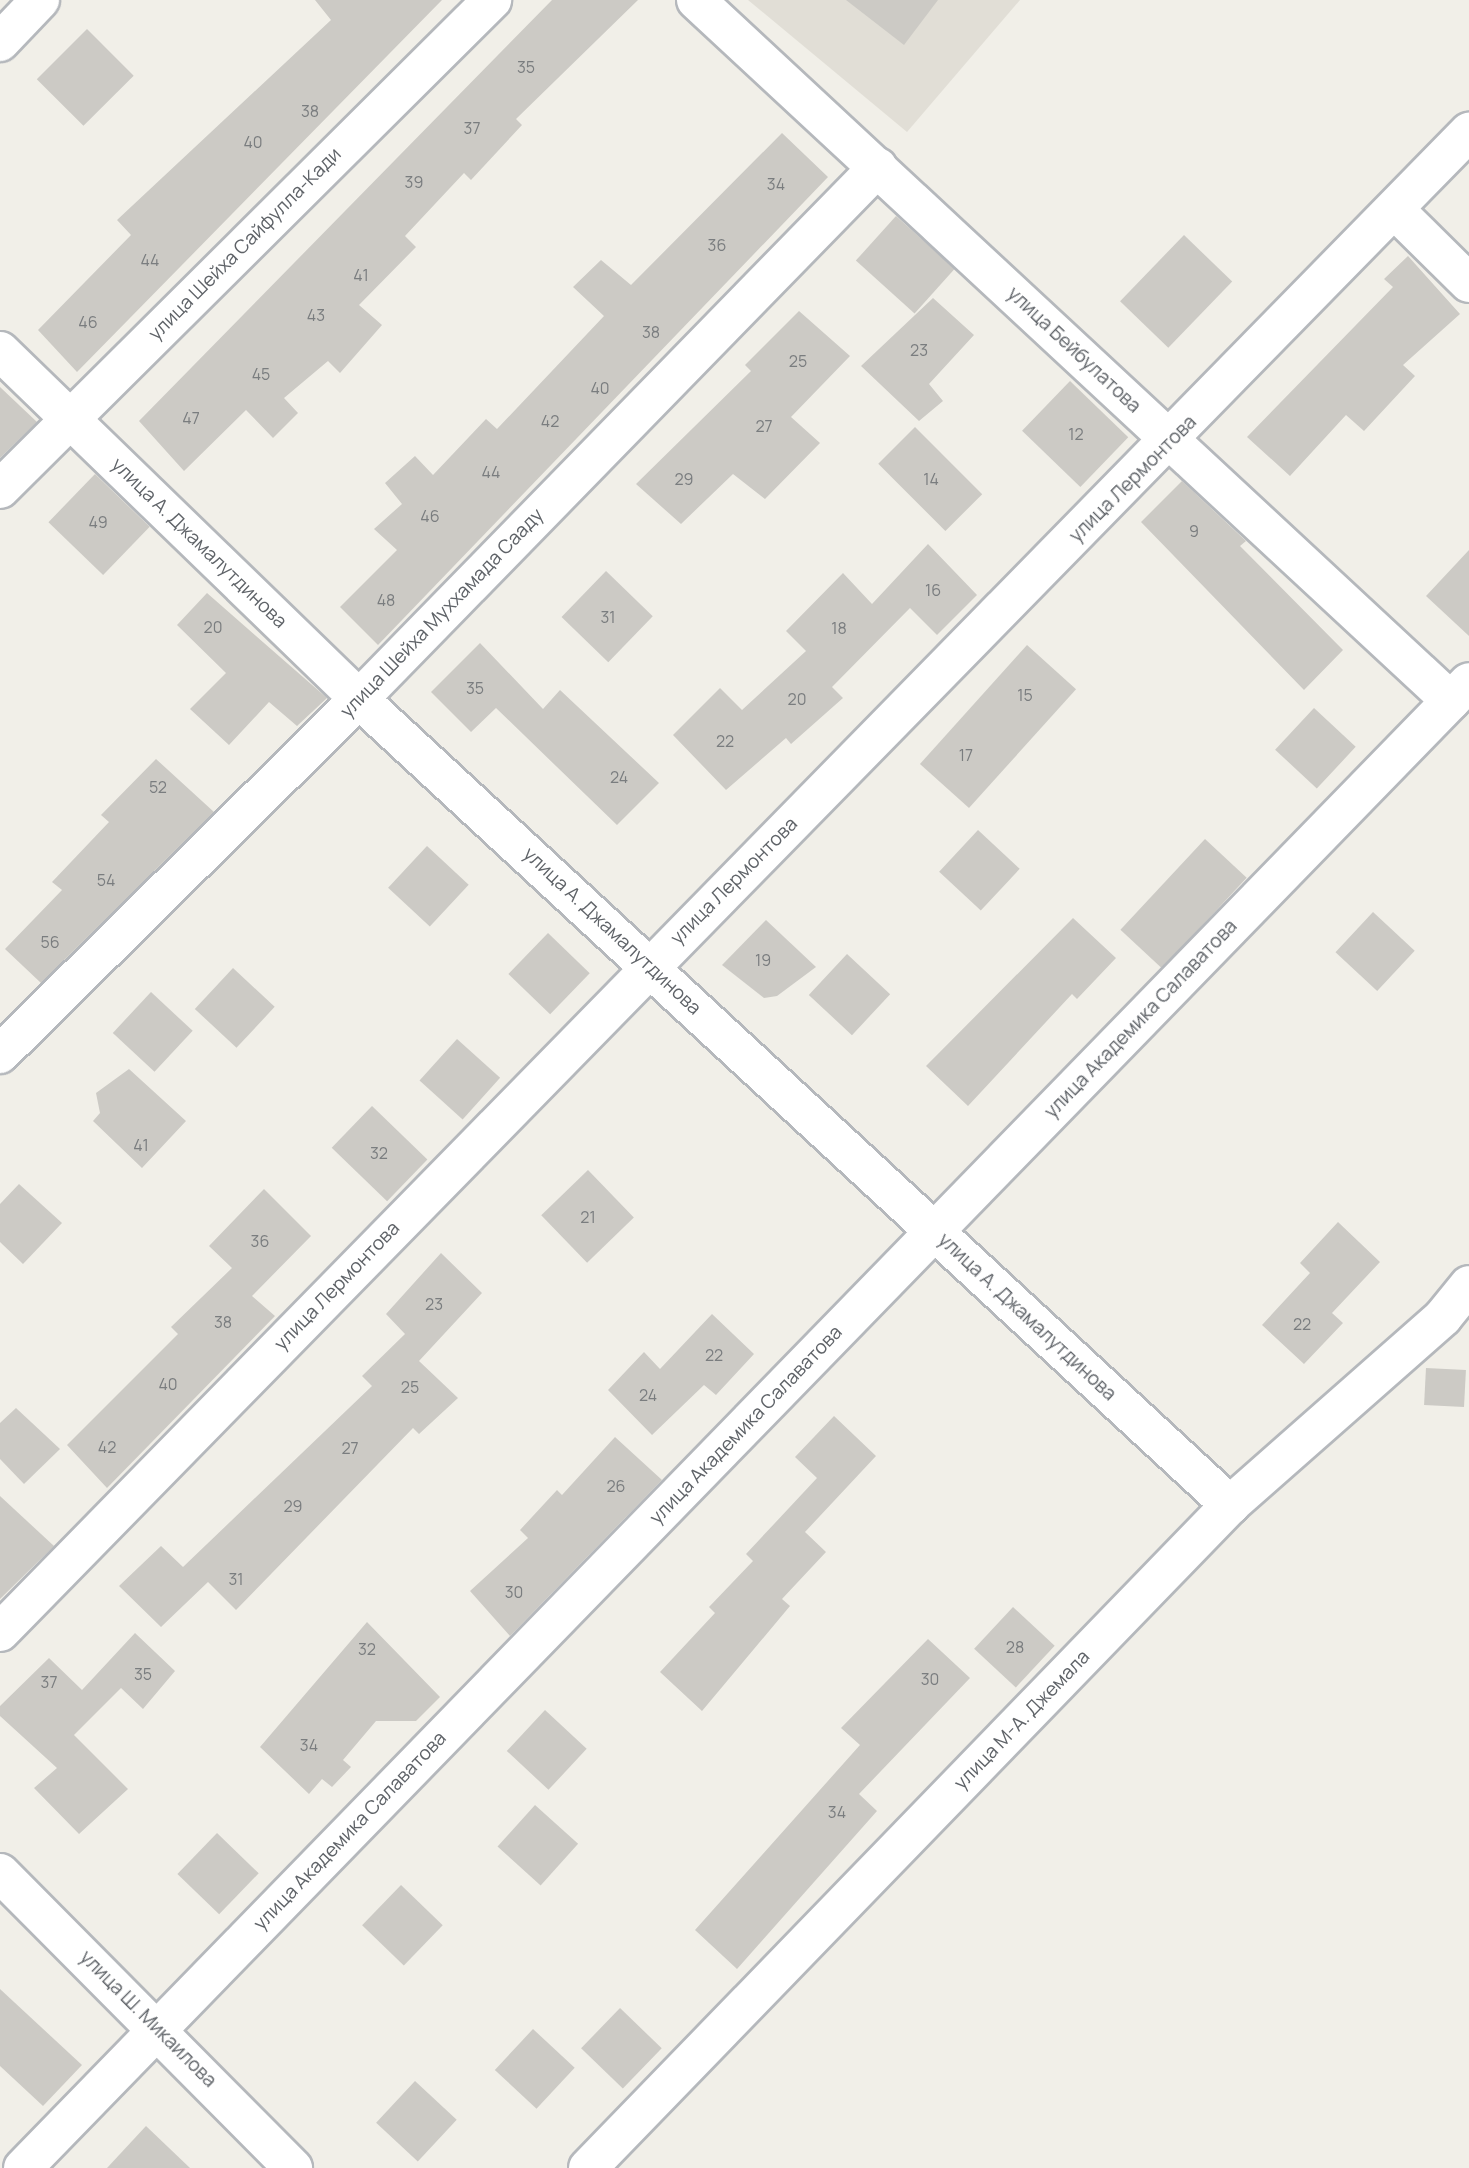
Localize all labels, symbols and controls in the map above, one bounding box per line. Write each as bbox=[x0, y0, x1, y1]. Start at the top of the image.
house number: 35 bbox=[517, 57, 535, 77]
house number: 38 bbox=[301, 101, 319, 121]
house number: 37 bbox=[464, 118, 480, 138]
house number: 40 bbox=[243, 132, 263, 152]
street label: улица Шейха Сайфулла-Кади bbox=[144, 143, 346, 345]
house number: 39 bbox=[405, 172, 423, 192]
house number: 34 bbox=[767, 174, 785, 194]
house number: 36 bbox=[708, 235, 726, 255]
house number: 44 bbox=[140, 250, 160, 270]
house number: 41 bbox=[353, 265, 369, 285]
street label: улица Бейбулатова bbox=[1003, 282, 1145, 418]
house number: 43 bbox=[307, 305, 325, 325]
house number: 46 bbox=[78, 312, 98, 332]
house number: 38 bbox=[642, 322, 660, 342]
house number: 23 bbox=[910, 340, 928, 360]
house number: 25 bbox=[789, 351, 807, 371]
house number: 45 bbox=[252, 364, 270, 384]
house number: 40 bbox=[590, 378, 610, 398]
house number: 47 bbox=[182, 408, 200, 428]
house number: 42 bbox=[541, 411, 559, 431]
street label: улица Лермонтова bbox=[1065, 411, 1201, 547]
house number: 27 bbox=[755, 416, 773, 436]
house number: 12 bbox=[1068, 424, 1084, 444]
street label: улица А. Джамалутдинова bbox=[107, 453, 291, 633]
house number: 44 bbox=[481, 462, 501, 482]
house number: 29 bbox=[674, 469, 694, 489]
house number: 14 bbox=[923, 469, 939, 489]
street label: улица Шейха Муххамада Сааду bbox=[336, 504, 548, 722]
house number: 46 bbox=[420, 506, 440, 526]
house number: 49 bbox=[88, 512, 108, 532]
house number: 9 bbox=[1189, 521, 1199, 541]
house number: 16 bbox=[925, 580, 941, 600]
house number: 48 bbox=[377, 590, 395, 610]
house number: 31 bbox=[600, 607, 616, 627]
house number: 20 bbox=[204, 617, 222, 637]
house number: 18 bbox=[831, 618, 847, 638]
house number: 35 bbox=[466, 678, 484, 698]
house number: 15 bbox=[1017, 685, 1033, 705]
house number: 20 bbox=[788, 689, 806, 709]
house number: 22 bbox=[716, 731, 734, 751]
house number: 17 bbox=[959, 745, 973, 765]
house number: 24 bbox=[610, 767, 628, 787]
house number: 52 bbox=[149, 777, 167, 797]
street label: улица Лермонтова bbox=[666, 813, 802, 949]
street label: улица А. Джамалутдинова bbox=[518, 843, 706, 1019]
house number: 54 bbox=[97, 870, 115, 890]
street label: улица Академика Салаватова bbox=[1040, 915, 1242, 1123]
house number: 56 bbox=[40, 932, 60, 952]
house number: 19 bbox=[755, 950, 771, 970]
house number: 41 bbox=[133, 1135, 149, 1155]
house number: 32 bbox=[370, 1143, 388, 1163]
house number: 21 bbox=[580, 1207, 596, 1227]
street label: улица Лермонтова bbox=[270, 1217, 404, 1355]
street label: улица А. Джамалутдинова bbox=[933, 1229, 1121, 1405]
house number: 36 bbox=[251, 1231, 269, 1251]
house number: 23 bbox=[425, 1294, 443, 1314]
house number: 38 bbox=[214, 1312, 232, 1332]
house number: 22 bbox=[1293, 1314, 1311, 1334]
street label: улица Академика Салаватова bbox=[645, 1321, 847, 1529]
house number: 22 bbox=[705, 1345, 723, 1365]
house number: 40 bbox=[158, 1374, 178, 1394]
house number: 25 bbox=[401, 1377, 419, 1397]
house number: 24 bbox=[639, 1385, 657, 1405]
house number: 42 bbox=[98, 1437, 116, 1457]
house number: 27 bbox=[341, 1438, 359, 1458]
house number: 26 bbox=[606, 1476, 626, 1496]
house number: 29 bbox=[283, 1496, 303, 1516]
house number: 31 bbox=[228, 1569, 244, 1589]
house number: 30 bbox=[505, 1582, 523, 1602]
house number: 28 bbox=[1006, 1637, 1024, 1657]
house number: 32 bbox=[358, 1639, 376, 1659]
street label: улица М-А. Джемала bbox=[950, 1646, 1094, 1794]
house number: 35 bbox=[134, 1664, 152, 1684]
house number: 30 bbox=[921, 1669, 939, 1689]
house number: 37 bbox=[41, 1672, 57, 1692]
street label: улица Академика Салаватова bbox=[249, 1727, 451, 1935]
house number: 34 bbox=[300, 1735, 318, 1755]
house number: 34 bbox=[828, 1802, 846, 1822]
street label: улица Ш. Микаилова bbox=[75, 1946, 221, 2092]

